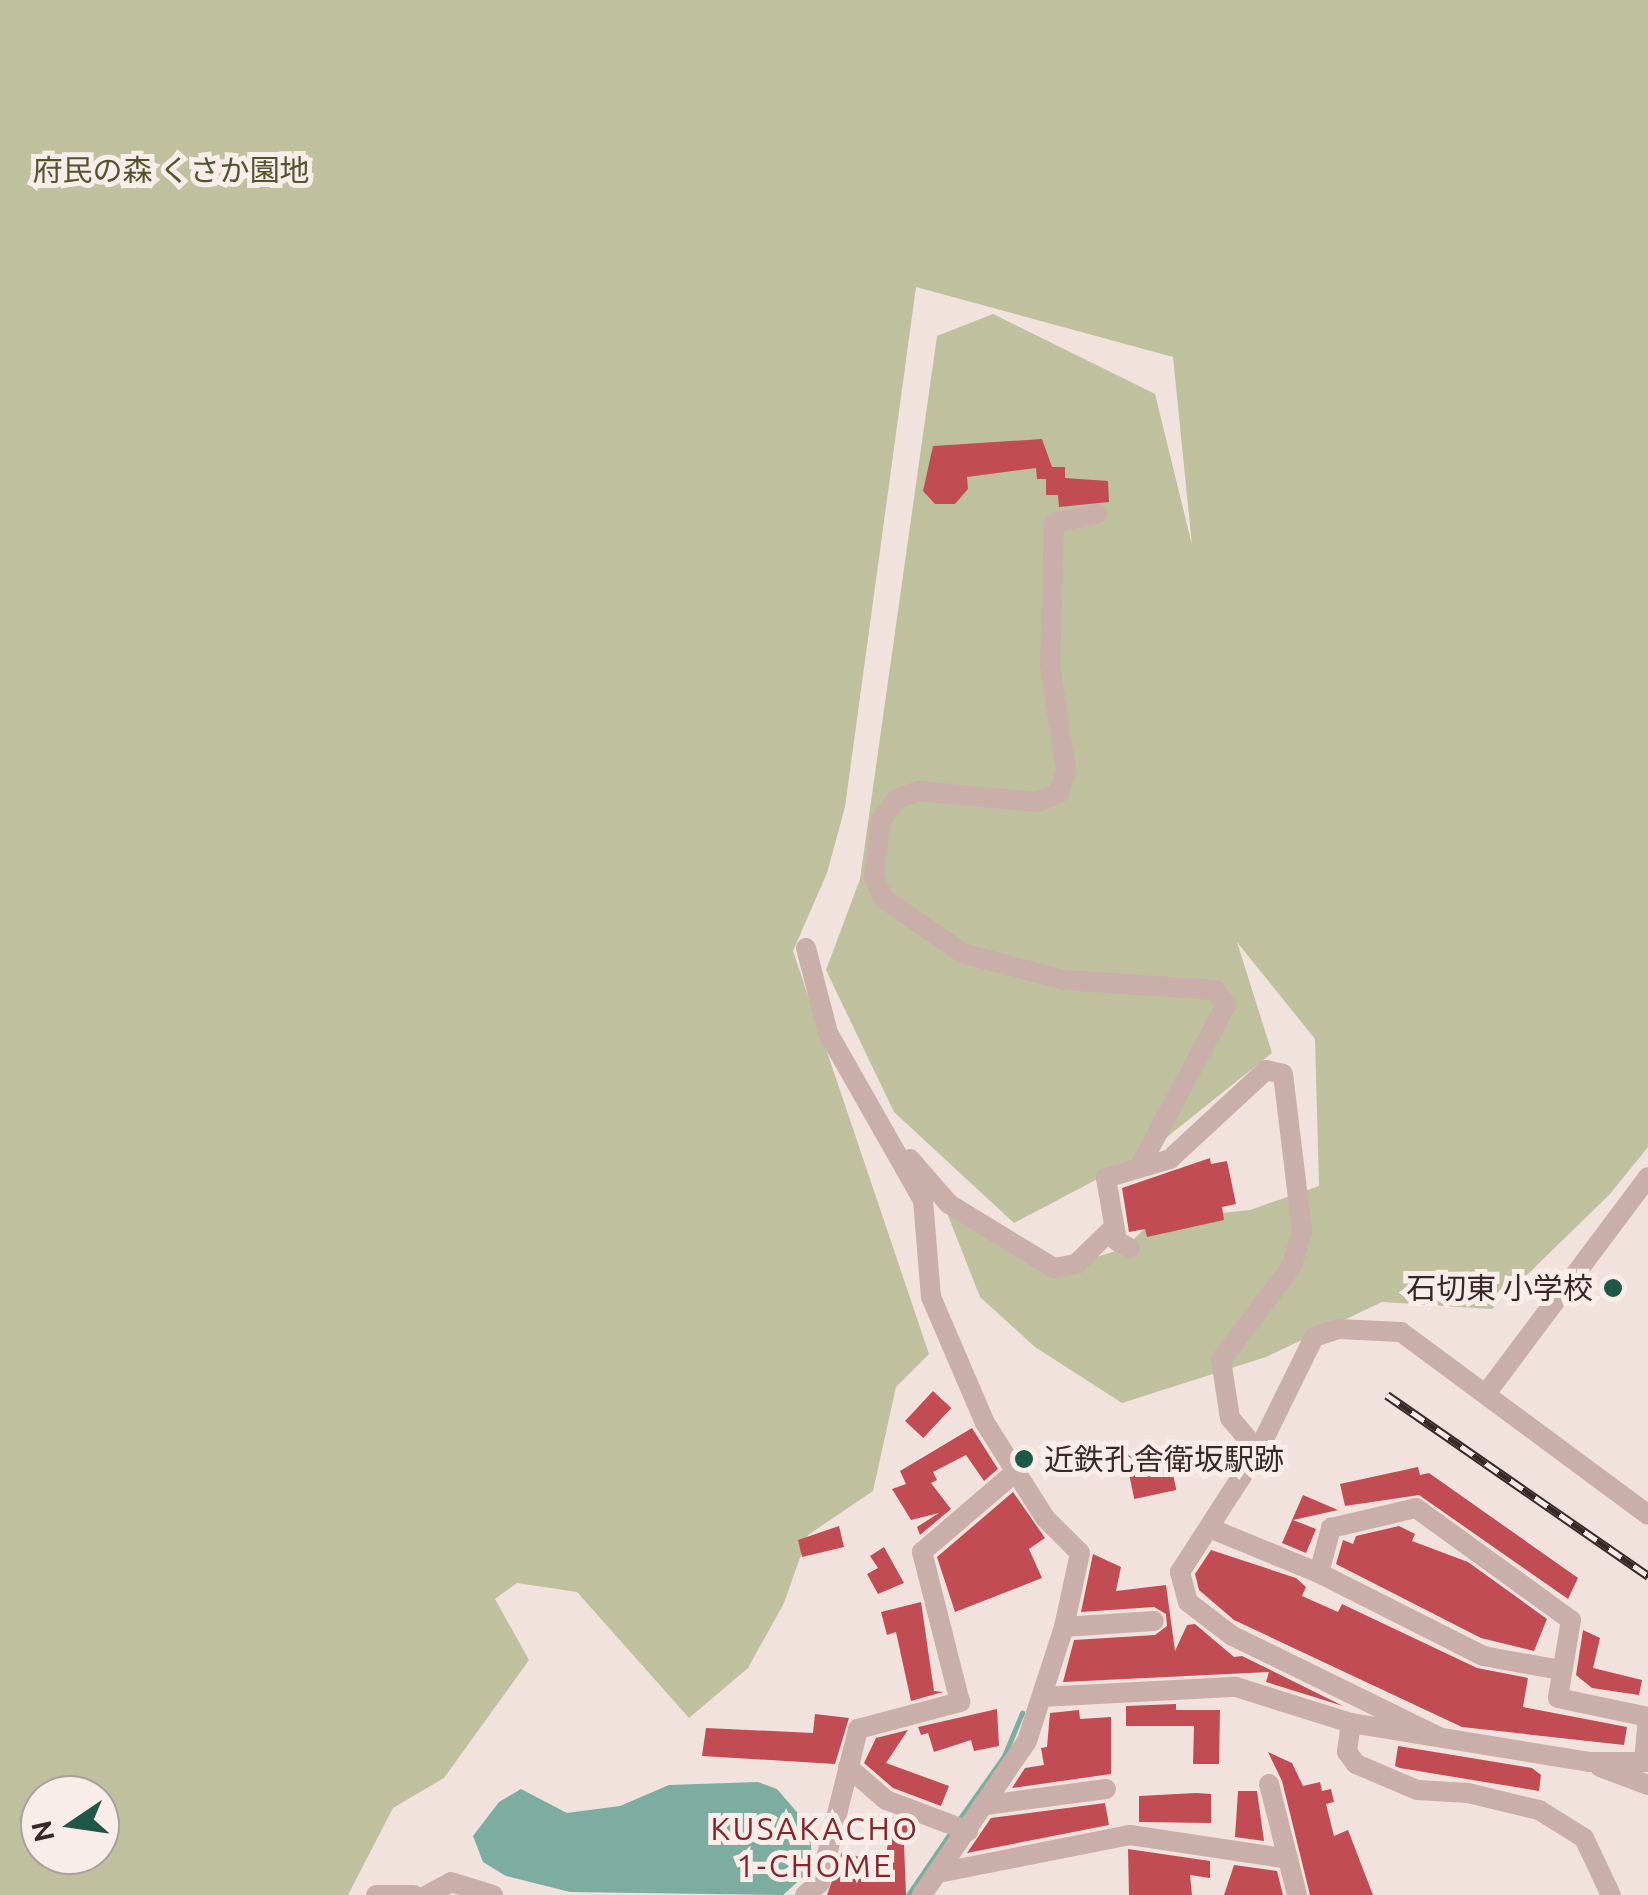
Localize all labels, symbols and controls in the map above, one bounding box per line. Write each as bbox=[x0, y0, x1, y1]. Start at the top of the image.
park label: 府民の森 くさか園地 bbox=[33, 152, 309, 188]
place label: 石切東 小学校 bbox=[1406, 1270, 1593, 1306]
marker: 石切東 小学校 bbox=[1602, 1277, 1624, 1299]
place label: 近鉄孔舎衛坂駅跡 bbox=[1044, 1441, 1284, 1477]
marker: 近鉄孔舎衛坂駅跡 bbox=[1013, 1448, 1035, 1470]
north arrow bbox=[20, 1775, 120, 1875]
district label: KUSAKACHO 1-CHOME bbox=[710, 1810, 920, 1885]
text: N bbox=[25, 1818, 60, 1845]

